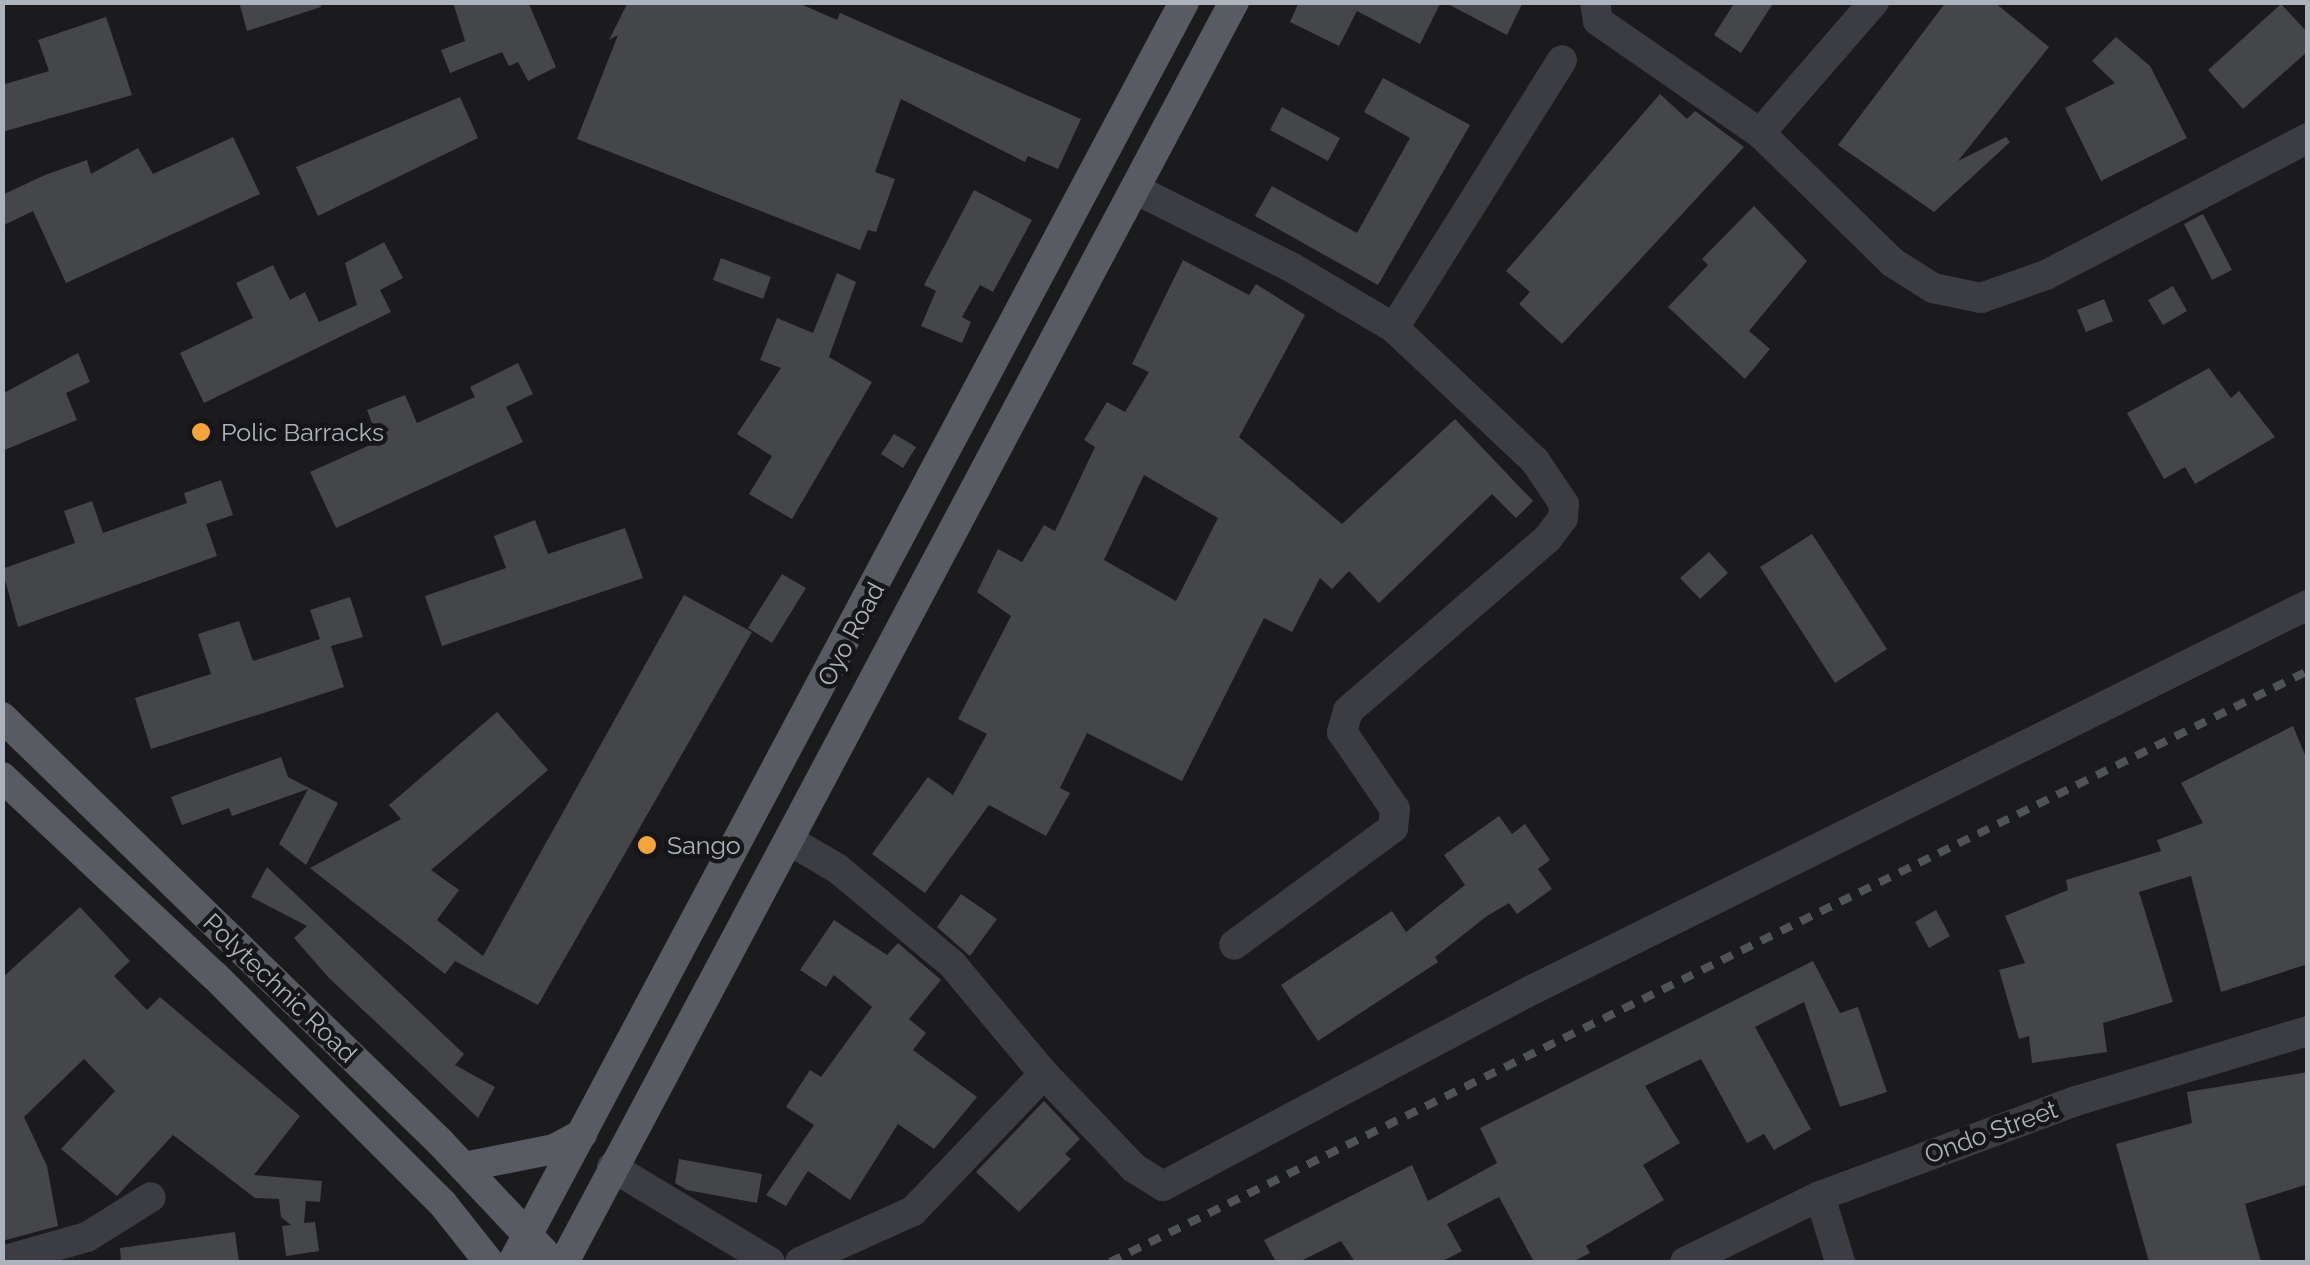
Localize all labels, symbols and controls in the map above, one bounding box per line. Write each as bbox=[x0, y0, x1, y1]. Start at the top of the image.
place label: Polic Barracks bbox=[221, 417, 384, 447]
marker: Polic Barracks bbox=[190, 421, 212, 443]
street label: Oyo Road bbox=[811, 577, 891, 691]
place label: Sango bbox=[667, 830, 741, 860]
marker: Sango bbox=[636, 834, 658, 856]
street label: Polytechnic Road bbox=[197, 907, 363, 1069]
street label: Ondo Street bbox=[1920, 1094, 2062, 1170]

